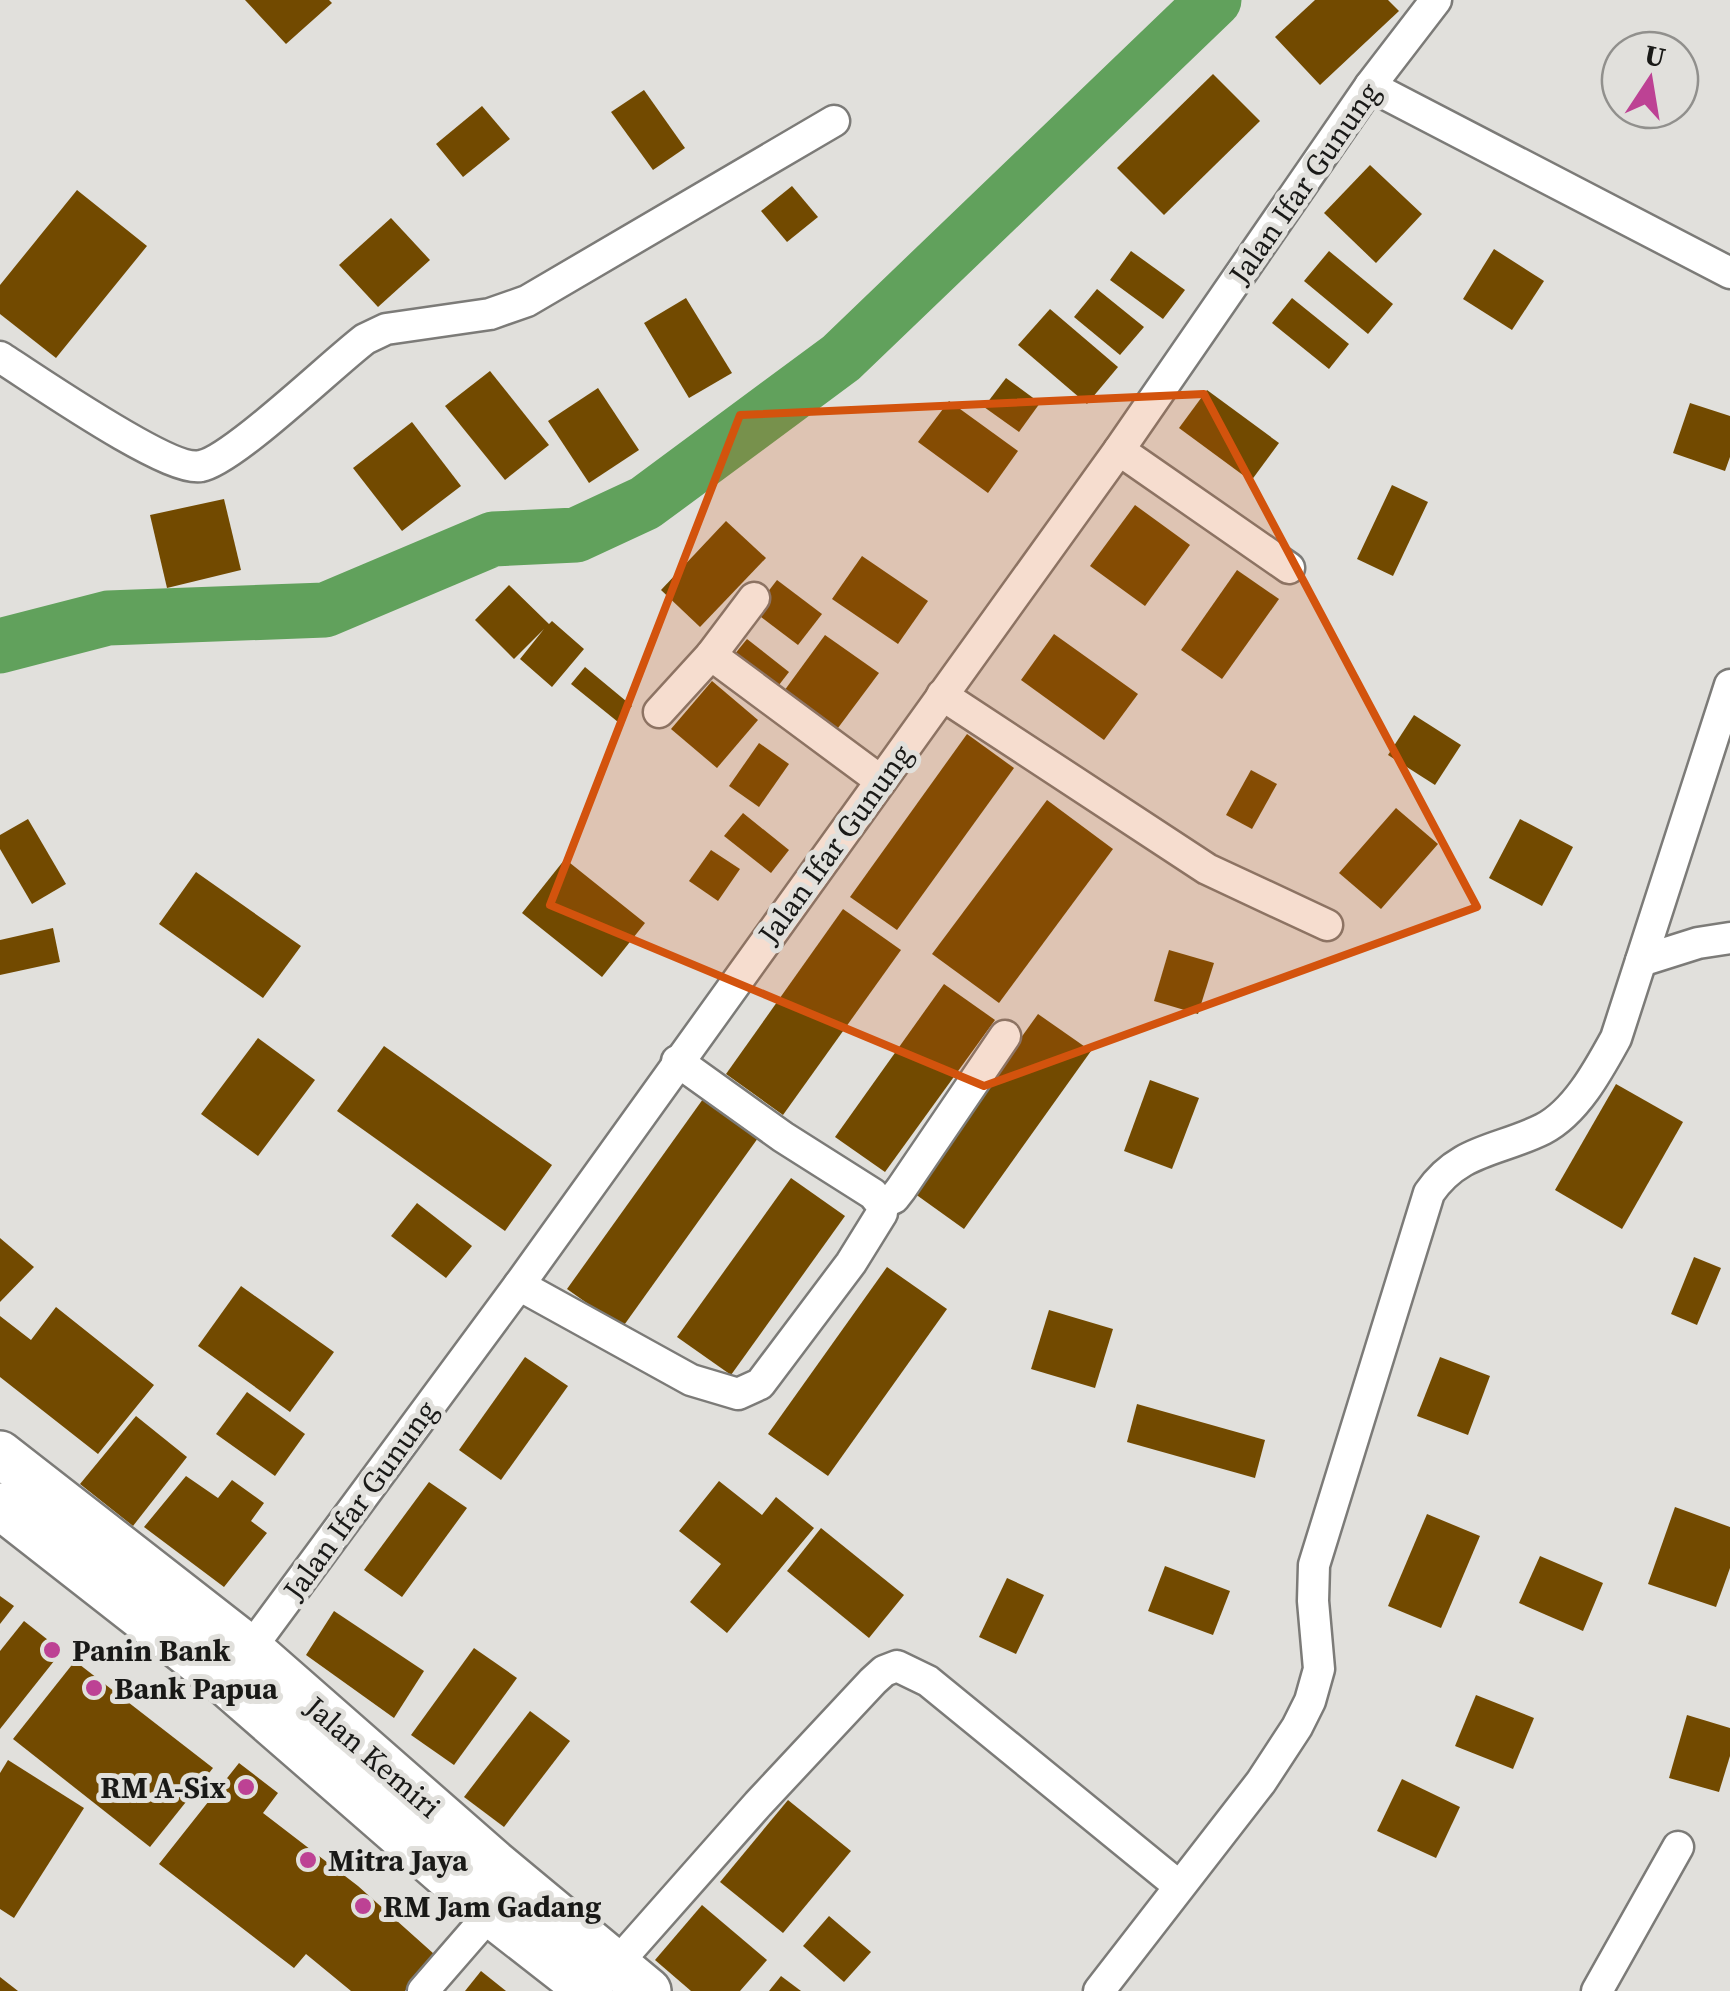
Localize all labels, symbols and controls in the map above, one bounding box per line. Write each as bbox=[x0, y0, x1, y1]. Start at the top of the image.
north arrow bbox=[1600, 30, 1700, 130]
text: U bbox=[1641, 35, 1669, 76]
street label: Jalan Ifar Gunung bbox=[1218, 74, 1389, 293]
street label: Jalan Ifar Gunung bbox=[748, 736, 921, 953]
street label: Jalan Ifar Gunung bbox=[273, 1392, 446, 1609]
place label: Panin Bank bbox=[72, 1630, 231, 1671]
marker: Panin Bank bbox=[41, 1639, 63, 1661]
place label: Bank Papua bbox=[114, 1668, 279, 1709]
marker: Bank Papua bbox=[83, 1677, 105, 1699]
street label: Jalan Kemiri bbox=[296, 1686, 449, 1827]
place label: RM A-Six bbox=[100, 1767, 226, 1808]
marker: RM A-Six bbox=[235, 1776, 257, 1798]
place label: Mitra Jaya bbox=[328, 1840, 469, 1881]
marker: Mitra Jaya bbox=[297, 1849, 319, 1871]
place label: RM Jam Gadang bbox=[383, 1886, 601, 1927]
marker: RM Jam Gadang bbox=[352, 1895, 374, 1917]

